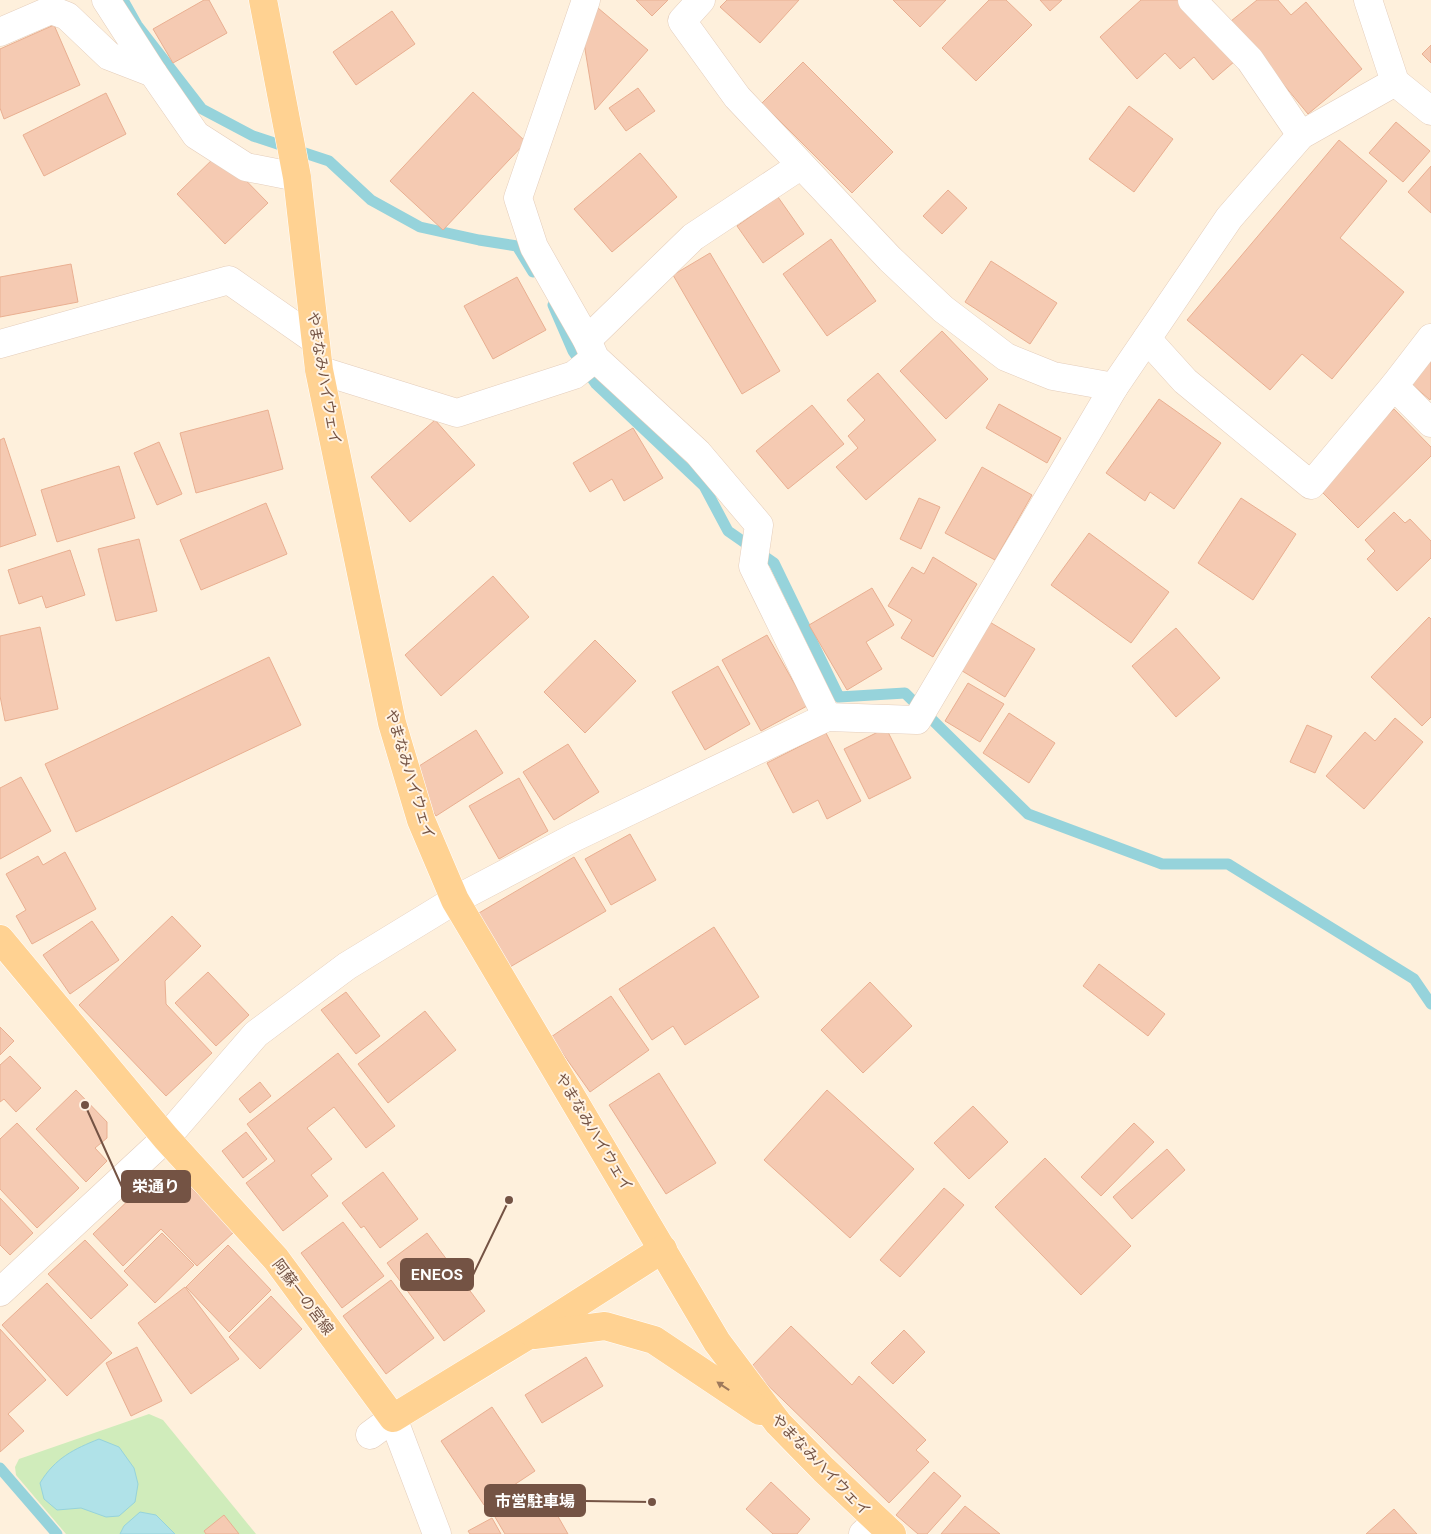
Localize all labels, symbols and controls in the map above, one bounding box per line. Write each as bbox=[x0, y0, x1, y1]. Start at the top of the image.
street label: やまなみハイウェイ bbox=[302, 310, 346, 446]
street label: やまなみハイウェイ bbox=[381, 707, 439, 841]
street label: やまなみハイウェイ bbox=[551, 1069, 637, 1195]
callout: 栄通り bbox=[122, 1171, 190, 1202]
text: 栄通り bbox=[132, 1176, 180, 1197]
street label: 阿蘇一の宮線 bbox=[268, 1255, 338, 1339]
callout: ENEOS bbox=[401, 1259, 473, 1290]
text: ENEOS bbox=[411, 1264, 463, 1285]
one-way arrow bbox=[716, 1381, 729, 1391]
street label: やまなみハイウェイ bbox=[767, 1410, 875, 1520]
callout: 市営駐車場 bbox=[485, 1485, 585, 1516]
text: 市営駐車場 bbox=[495, 1491, 575, 1512]

